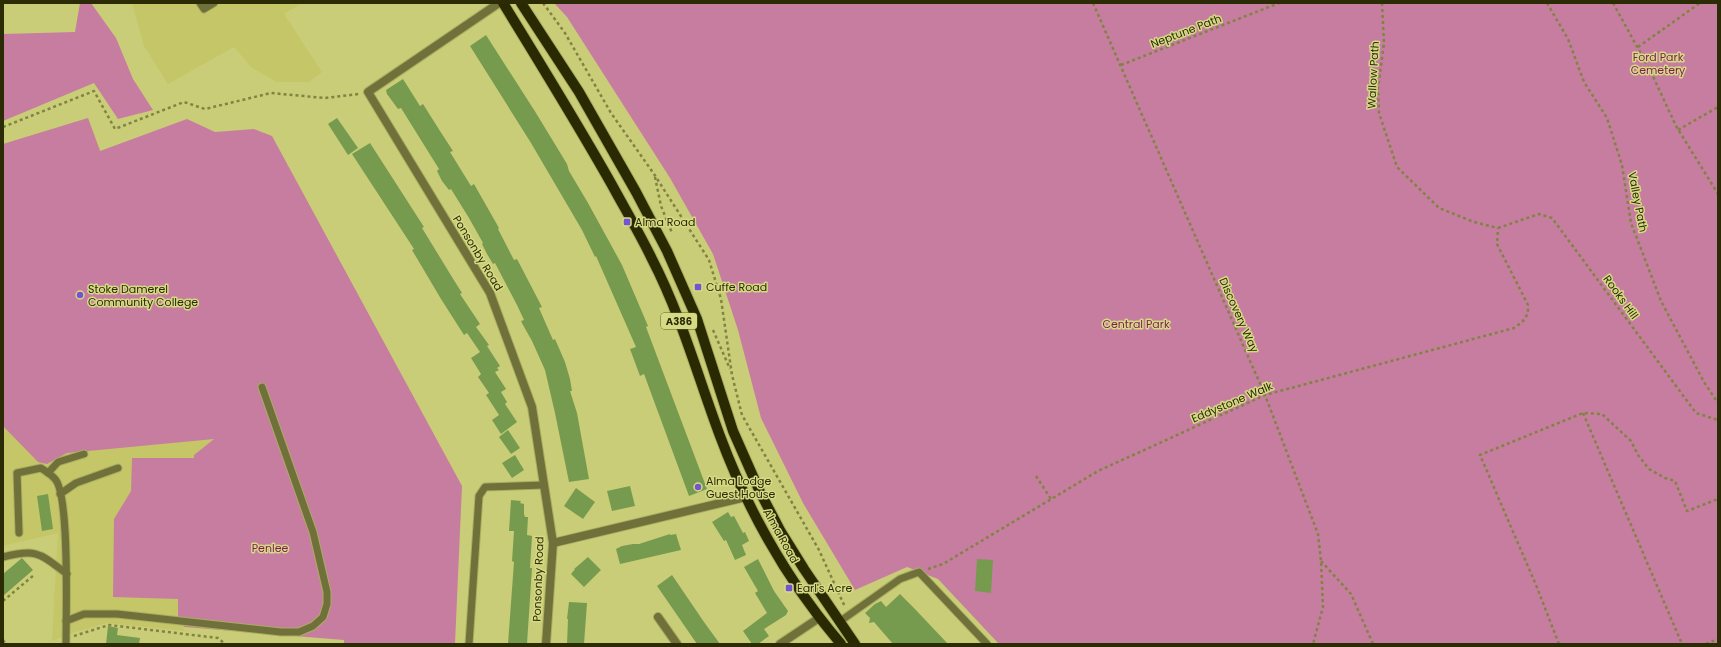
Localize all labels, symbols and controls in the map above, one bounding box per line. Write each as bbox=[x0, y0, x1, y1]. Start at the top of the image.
street label: Neptune Path bbox=[1148, 10, 1224, 52]
street label: Wallow Path bbox=[1363, 41, 1383, 109]
park label: Ford Park Cemetery bbox=[1631, 49, 1686, 78]
street label: Valley Path bbox=[1624, 170, 1652, 234]
street label: Ponsonby Road bbox=[449, 212, 507, 294]
place label: Alma Road bbox=[635, 214, 695, 230]
marker: Alma Road bbox=[622, 217, 632, 227]
street label: Rooks Hill bbox=[1600, 272, 1642, 322]
street label: Discovery Way bbox=[1215, 275, 1263, 356]
place label: Cuffe Road bbox=[706, 279, 767, 295]
place label: Stoke Damerel Community College bbox=[88, 281, 198, 310]
marker: Cuffe Road bbox=[693, 282, 703, 292]
marker: Stoke Damerel Community College bbox=[75, 290, 85, 300]
road number: A386 bbox=[661, 313, 697, 329]
park label: Central Park bbox=[1102, 316, 1170, 332]
street label: Eddystone Walk bbox=[1189, 378, 1275, 426]
place label: Alma Lodge Guest House bbox=[706, 473, 776, 502]
marker: Alma Lodge Guest House bbox=[693, 482, 703, 492]
street label: Alma Road bbox=[759, 506, 803, 566]
street label: Ponsonby Road bbox=[529, 536, 547, 622]
park label: Penlee bbox=[252, 540, 288, 556]
place label: Earl's Acre bbox=[797, 580, 853, 596]
marker: Earl's Acre bbox=[784, 583, 794, 593]

